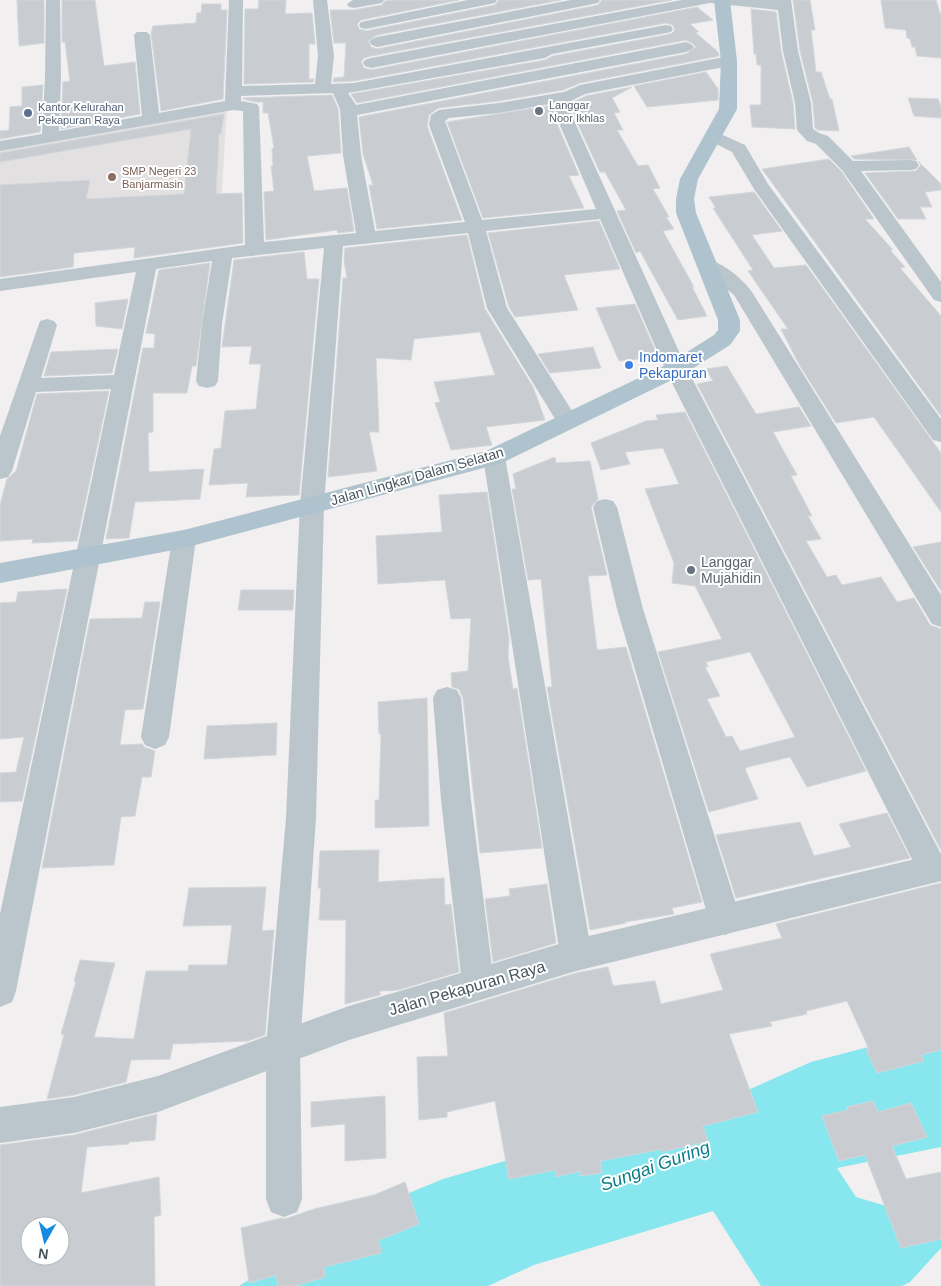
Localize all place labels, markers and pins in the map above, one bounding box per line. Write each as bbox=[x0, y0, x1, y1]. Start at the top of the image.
place label: Langgar Noor Ikhlas bbox=[549, 99, 605, 124]
place label: Kantor Kelurahan Pekapuran Raya bbox=[38, 101, 124, 126]
marker: Langgar Noor Ikhlas bbox=[533, 105, 545, 117]
marker: Kantor Kelurahan Pekapuran Raya bbox=[22, 107, 34, 119]
place label: SMP Negeri 23 Banjarmasin bbox=[122, 165, 196, 190]
marker: SMP Negeri 23 Banjarmasin bbox=[106, 171, 118, 183]
place label: Indomaret Pekapuran bbox=[639, 349, 707, 381]
marker: Indomaret Pekapuran bbox=[623, 359, 635, 371]
place label: Langgar Mujahidin bbox=[701, 554, 761, 586]
marker: Langgar Mujahidin bbox=[685, 564, 697, 576]

